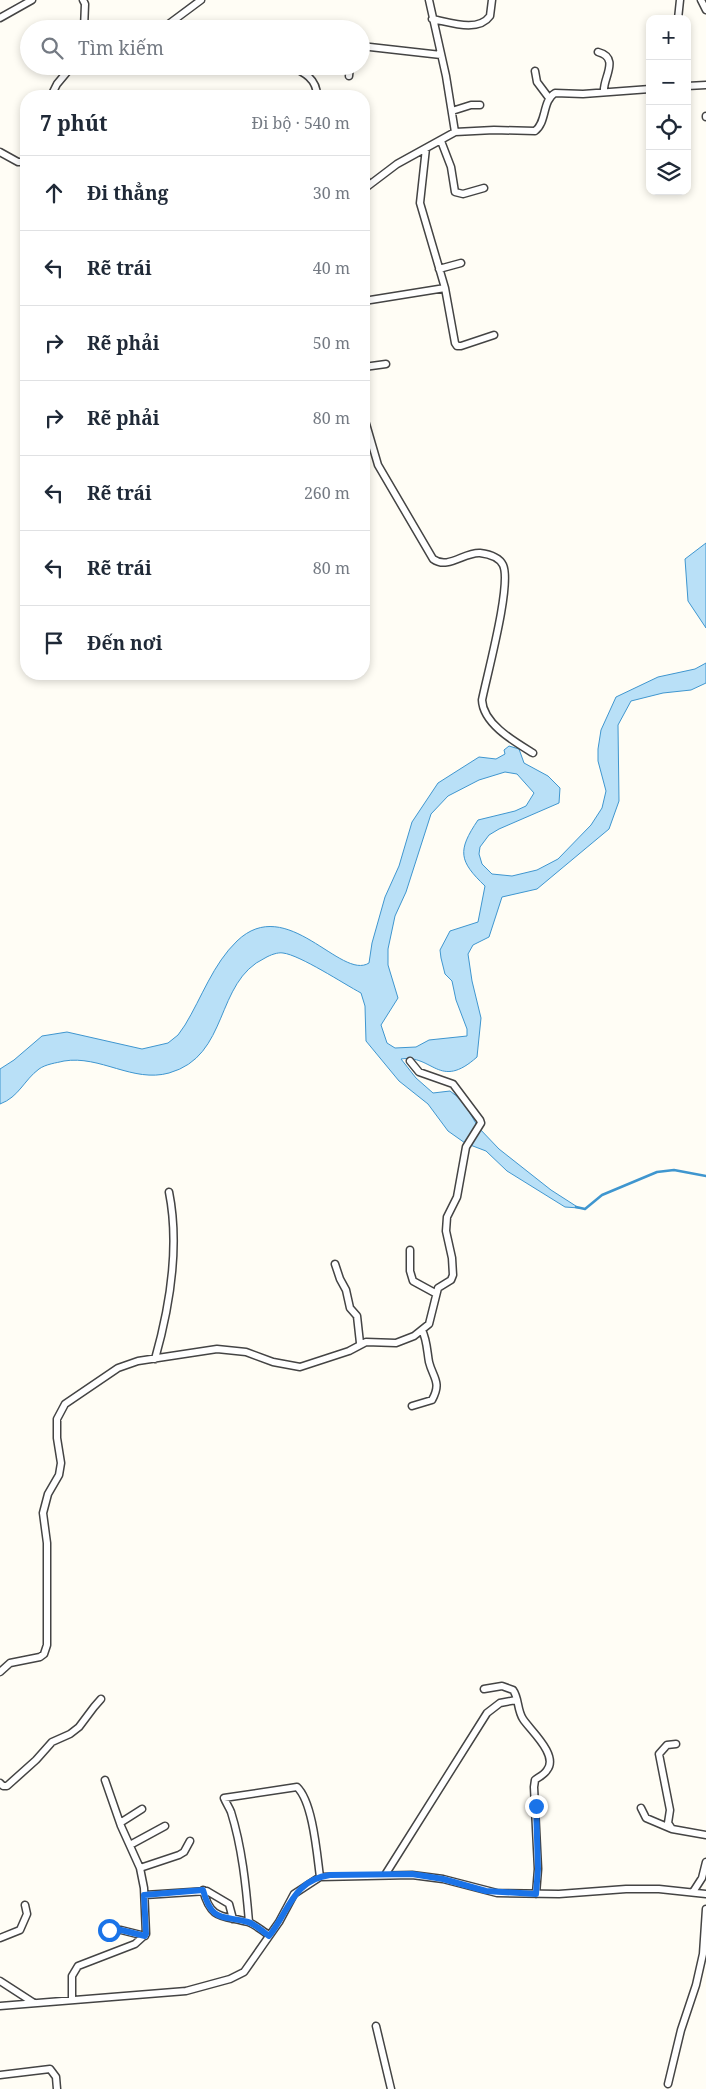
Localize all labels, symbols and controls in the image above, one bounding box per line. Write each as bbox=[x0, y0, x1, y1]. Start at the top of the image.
map controls bbox=[646, 15, 691, 195]
button: + bbox=[646, 15, 691, 60]
search box bbox=[20, 20, 370, 75]
icon: search bbox=[38, 34, 66, 62]
text: Tìm kiếm bbox=[78, 35, 164, 61]
button: − bbox=[646, 60, 691, 105]
button: locate bbox=[646, 105, 691, 150]
text: 7 phút bbox=[40, 109, 107, 137]
text: Đi bộ · 540 m bbox=[252, 112, 350, 134]
button: layers bbox=[646, 150, 691, 195]
icon: ahead bbox=[40, 179, 68, 207]
text: Đi thẳng bbox=[87, 180, 168, 206]
text: 30 m bbox=[313, 182, 350, 204]
icon: left bbox=[40, 254, 68, 282]
text: Rẽ trái bbox=[87, 255, 152, 281]
text: 40 m bbox=[313, 257, 350, 279]
icon: right bbox=[40, 329, 68, 357]
text: Rẽ phải bbox=[87, 330, 159, 356]
text: 50 m bbox=[313, 332, 350, 354]
icon: right bbox=[40, 404, 68, 432]
text: Rẽ phải bbox=[87, 405, 159, 431]
text: 80 m bbox=[313, 407, 350, 429]
icon: left bbox=[40, 479, 68, 507]
text: Rẽ trái bbox=[87, 480, 152, 506]
text: 260 m bbox=[304, 482, 350, 504]
icon: left bbox=[40, 554, 68, 582]
text: Rẽ trái bbox=[87, 555, 152, 581]
text: 80 m bbox=[313, 557, 350, 579]
icon: arrive bbox=[40, 629, 68, 657]
text: Đến nơi bbox=[87, 630, 163, 656]
route end bbox=[525, 1795, 548, 1818]
route start bbox=[98, 1919, 121, 1942]

